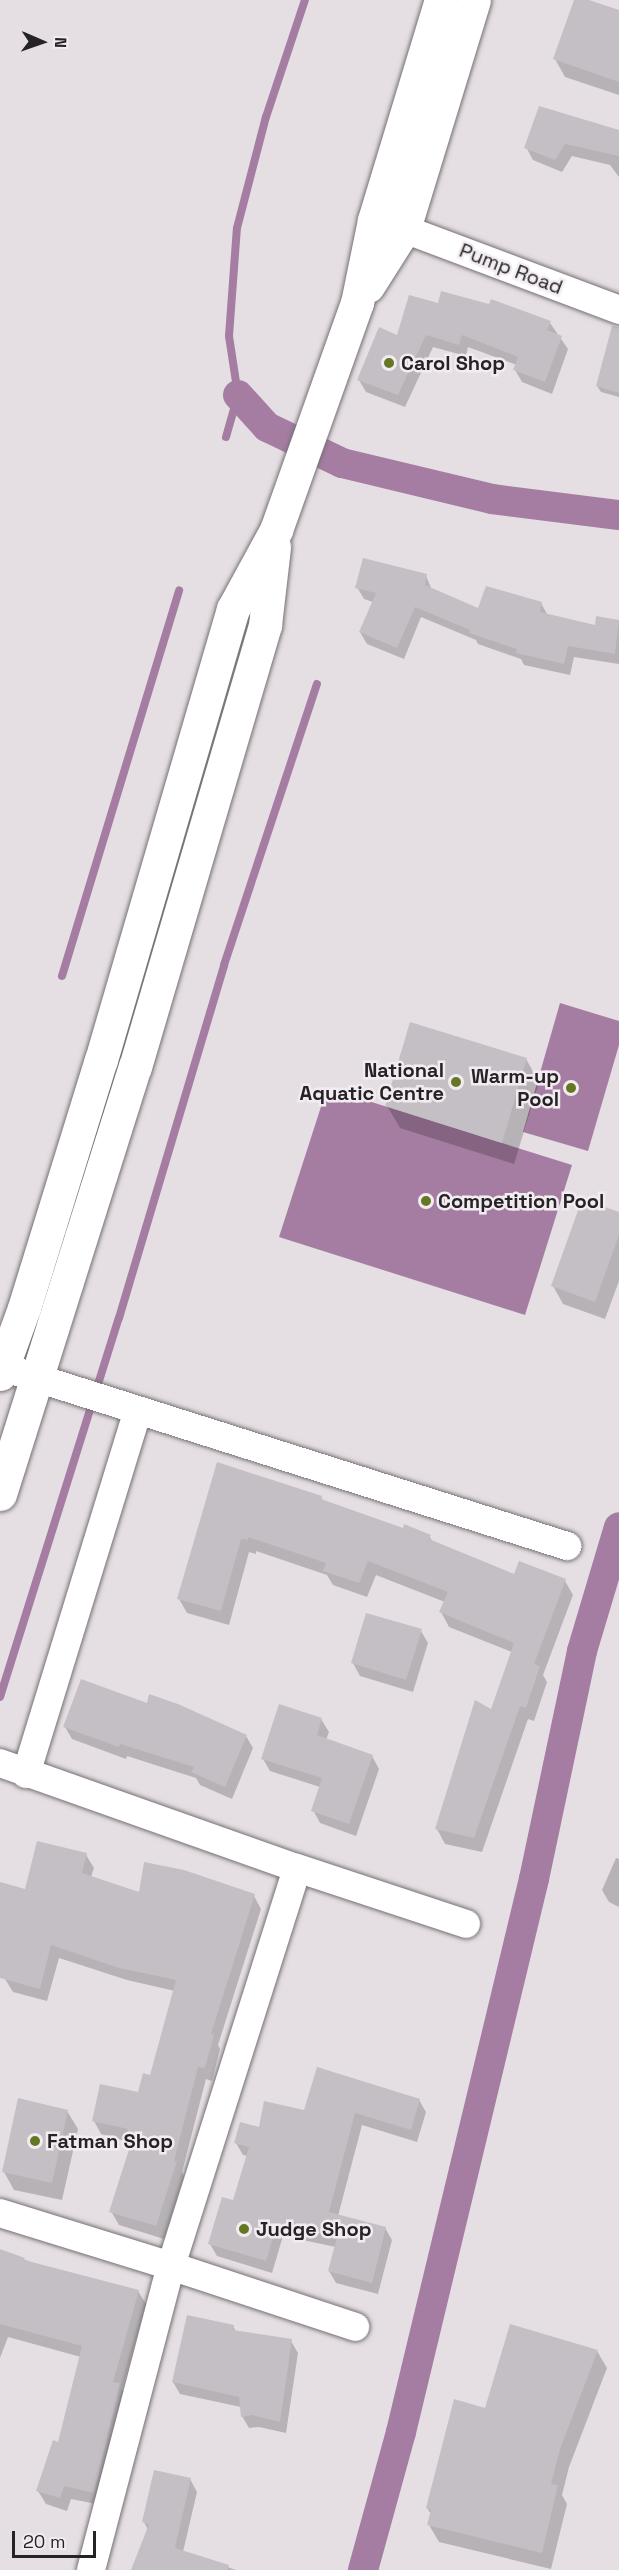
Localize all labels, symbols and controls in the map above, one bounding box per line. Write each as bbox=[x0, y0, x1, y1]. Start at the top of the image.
north arrow bbox=[12, 12, 72, 72]
text: N bbox=[50, 37, 71, 48]
street label: Pump Road bbox=[456, 238, 566, 300]
place label: Carol Shop bbox=[401, 351, 505, 375]
marker: Carol Shop bbox=[382, 356, 396, 370]
place label: National Aquatic Centre bbox=[299, 1058, 444, 1105]
place label: Warm-up Pool bbox=[471, 1064, 559, 1111]
marker: National Aquatic Centre bbox=[449, 1075, 463, 1089]
marker: Warm-up Pool bbox=[564, 1081, 578, 1095]
place label: Competition Pool bbox=[438, 1189, 604, 1213]
marker: Competition Pool bbox=[419, 1194, 433, 1208]
place label: Fatman Shop bbox=[47, 2129, 173, 2153]
marker: Fatman Shop bbox=[28, 2134, 42, 2148]
place label: Judge Shop bbox=[256, 2217, 371, 2241]
marker: Judge Shop bbox=[237, 2222, 251, 2236]
scale bar bbox=[15, 2519, 99, 2557]
text: 20 m bbox=[23, 2530, 66, 2553]

